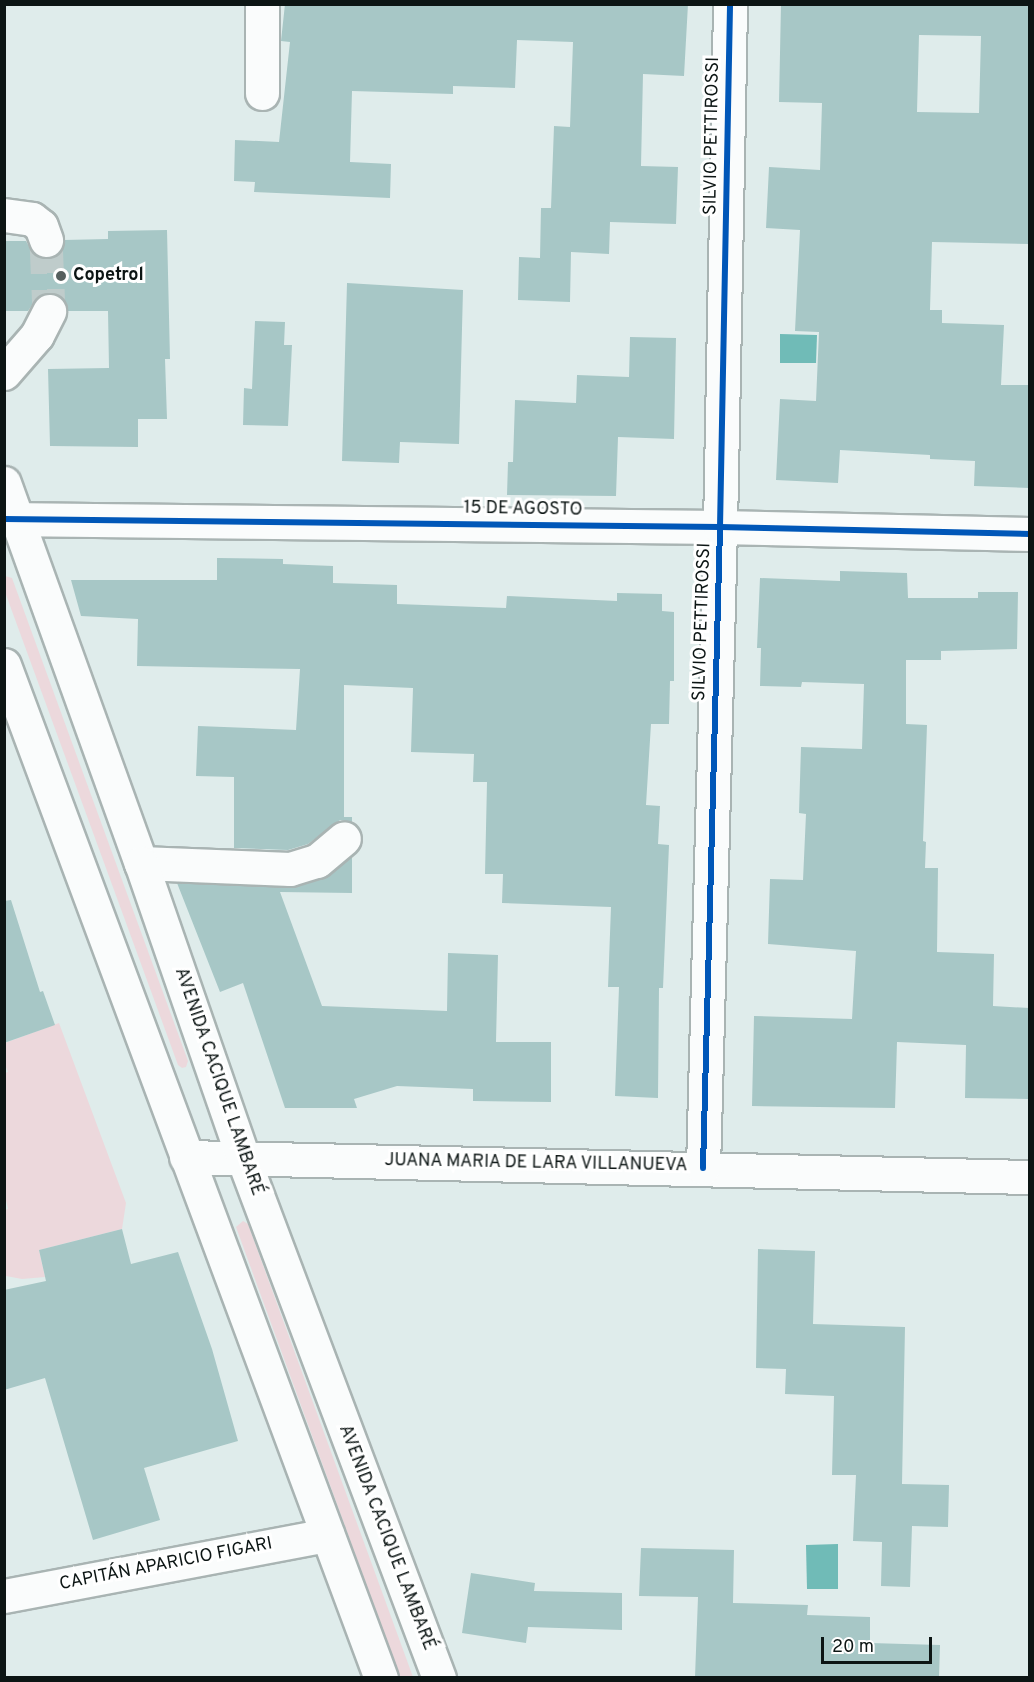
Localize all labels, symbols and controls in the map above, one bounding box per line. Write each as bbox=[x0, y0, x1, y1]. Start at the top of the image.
street label: SILVIO PETTIROSSI bbox=[701, 57, 725, 215]
place label: Copetrol bbox=[73, 265, 144, 287]
marker: Copetrol bbox=[54, 269, 68, 283]
street label: 15 DE AGOSTO bbox=[463, 498, 583, 522]
street label: SILVIO PETTIROSSI bbox=[689, 543, 717, 701]
street label: AVENIDA CACIQUE LAMBARÉ bbox=[169, 965, 267, 1199]
street label: JUANA MARIA DE LARA VILLANUEVA bbox=[383, 1151, 689, 1177]
street label: AVENIDA CACIQUE LAMBARÉ bbox=[333, 1422, 439, 1654]
street label: CAPITÁN APARICIO FIGARI bbox=[57, 1534, 275, 1596]
scale bar bbox=[824, 1625, 935, 1663]
text: 20 m bbox=[832, 1636, 874, 1659]

